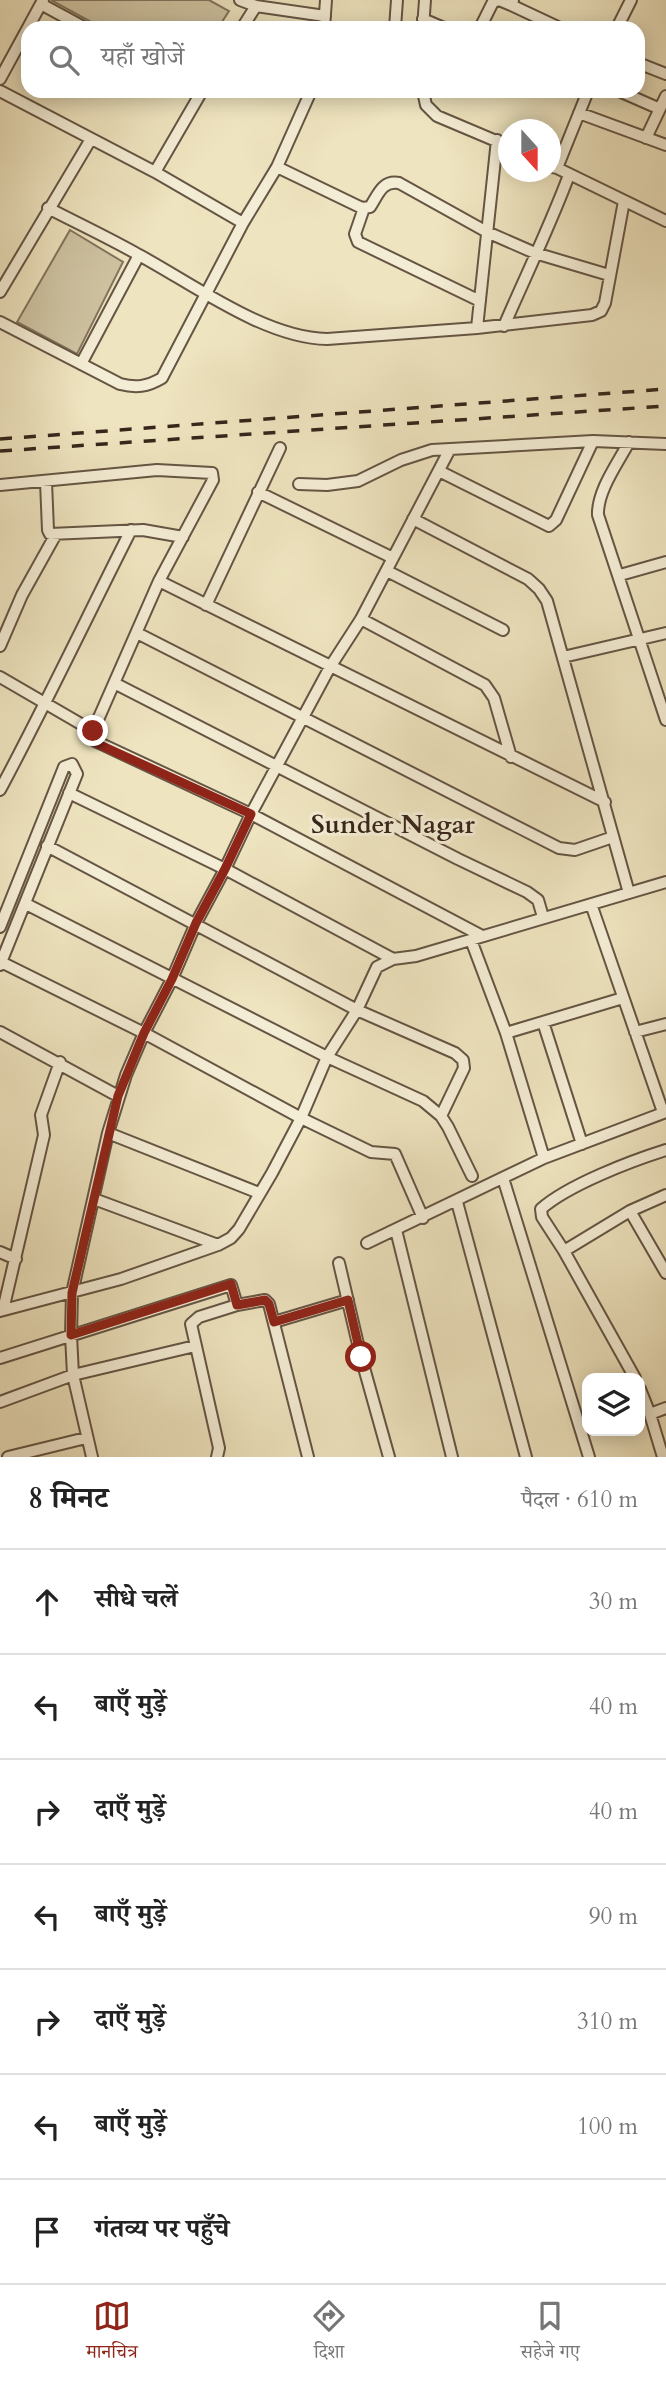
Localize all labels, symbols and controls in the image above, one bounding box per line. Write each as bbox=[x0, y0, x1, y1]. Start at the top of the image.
search box bbox=[21, 21, 645, 98]
text: यहाँ खोजें bbox=[101, 39, 184, 74]
icon: search bbox=[45, 41, 83, 79]
north arrow bbox=[498, 119, 561, 182]
route end bbox=[77, 715, 108, 746]
district label: Sunder Nagar bbox=[311, 807, 476, 842]
route start bbox=[345, 1341, 376, 1372]
map controls bbox=[582, 1373, 645, 1436]
button: layers bbox=[582, 1373, 645, 1436]
text: 8 मिनट bbox=[28, 1478, 108, 1519]
text: पैदल · 610 m bbox=[521, 1484, 638, 1515]
text: सीधे चलें bbox=[95, 1581, 177, 1616]
icon: ahead bbox=[28, 1583, 66, 1621]
text: 30 m bbox=[589, 1586, 638, 1617]
text: बाएँ मुड़ें bbox=[95, 1686, 166, 1721]
icon: left bbox=[28, 1688, 66, 1726]
text: 40 m bbox=[589, 1691, 638, 1722]
text: दाएँ मुड़ें bbox=[95, 1791, 166, 1826]
icon: right bbox=[28, 1793, 66, 1831]
text: 40 m bbox=[589, 1796, 638, 1827]
text: बाएँ मुड़ें bbox=[95, 1896, 166, 1931]
icon: left bbox=[28, 1898, 66, 1936]
text: 90 m bbox=[589, 1901, 638, 1932]
text: दाएँ मुड़ें bbox=[95, 2001, 166, 2036]
icon: right bbox=[28, 2003, 66, 2041]
text: 310 m bbox=[577, 2006, 638, 2037]
text: बाएँ मुड़ें bbox=[95, 2106, 166, 2141]
icon: left bbox=[28, 2108, 66, 2146]
text: 100 m bbox=[577, 2111, 638, 2142]
text: गंतव्य पर पहुँचे bbox=[95, 2211, 229, 2246]
icon: arrive bbox=[28, 2213, 66, 2251]
tab: मानचित्र bbox=[86, 2297, 138, 2370]
tab: दिशा bbox=[310, 2297, 348, 2370]
tab: सहेजे गए bbox=[521, 2297, 580, 2370]

